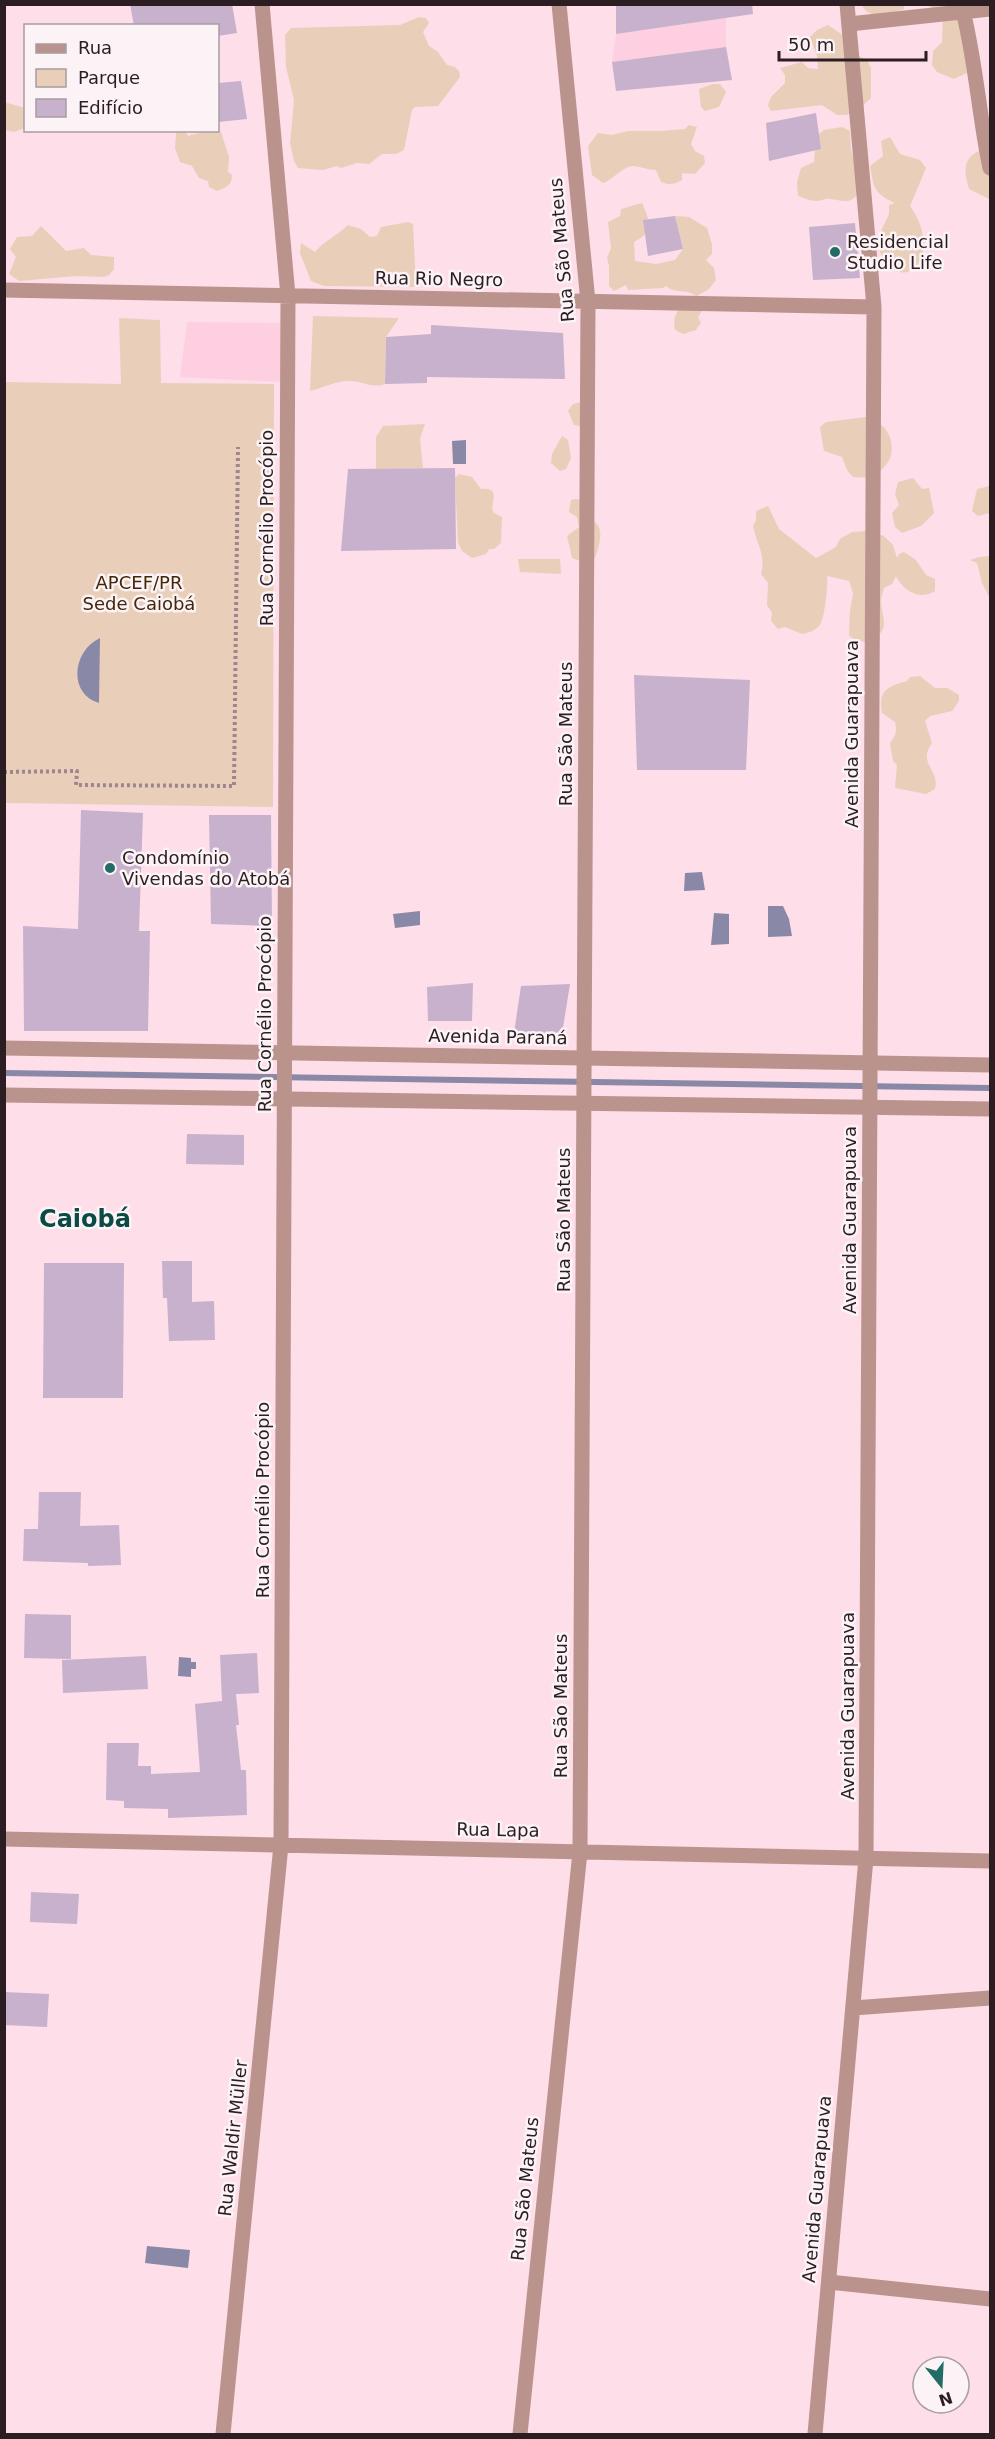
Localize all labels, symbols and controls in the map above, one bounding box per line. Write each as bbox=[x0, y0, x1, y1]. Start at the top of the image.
legend bbox=[24, 24, 219, 132]
scale bar bbox=[779, 24, 926, 62]
text: 50 m bbox=[788, 34, 834, 55]
text: Rua bbox=[78, 37, 112, 58]
text: Parque bbox=[78, 67, 140, 88]
text: Edifício bbox=[78, 97, 143, 118]
street label: Rua São Mateus bbox=[545, 177, 578, 323]
place label: Residencial Studio Life bbox=[847, 231, 949, 273]
marker: Residencial Studio Life bbox=[828, 245, 842, 259]
street label: Rua Rio Negro bbox=[375, 267, 503, 290]
street label: Rua Cornélio Procópio bbox=[256, 430, 277, 626]
park label: APCEF/PR Sede Caiobá bbox=[83, 572, 195, 614]
street label: Avenida Guarapuava bbox=[841, 640, 862, 828]
street label: Rua São Mateus bbox=[555, 662, 576, 806]
place label: Condomínio Vivendas do Atobá bbox=[122, 847, 290, 889]
marker: Condomínio Vivendas do Atobá bbox=[103, 861, 117, 875]
street label: Rua Cornélio Procópio bbox=[254, 916, 275, 1112]
street label: Avenida Paraná bbox=[428, 1025, 568, 1048]
street label: Avenida Guarapuava bbox=[839, 1126, 860, 1314]
street label: Rua São Mateus bbox=[553, 1148, 574, 1292]
district label: Caiobá bbox=[39, 1205, 131, 1233]
street label: Rua Cornélio Procópio bbox=[252, 1402, 273, 1598]
street label: Avenida Guarapuava bbox=[837, 1612, 858, 1800]
street label: Rua São Mateus bbox=[550, 1634, 571, 1778]
street label: Rua Lapa bbox=[456, 1818, 540, 1841]
street label: Rua Waldir Müller bbox=[214, 2058, 251, 2217]
street label: Avenida Guarapuava bbox=[798, 2094, 835, 2283]
street label: Rua São Mateus bbox=[507, 2116, 542, 2262]
north arrow bbox=[911, 2355, 971, 2415]
text: N bbox=[936, 2388, 955, 2410]

